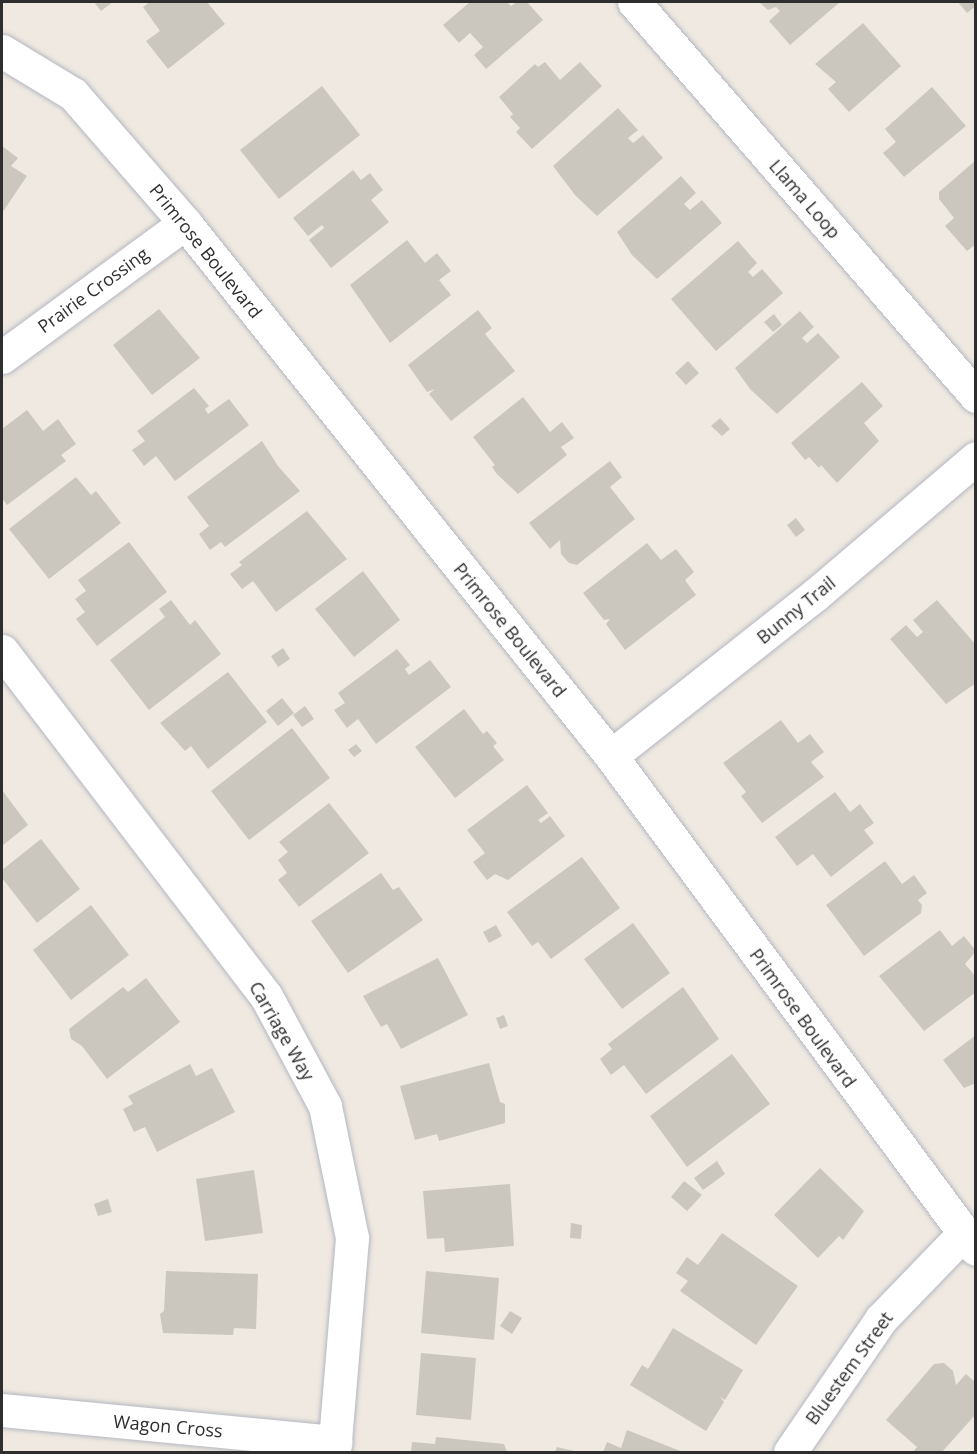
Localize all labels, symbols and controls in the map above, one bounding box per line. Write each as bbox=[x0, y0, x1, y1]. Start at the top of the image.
street label: Llama Loop bbox=[765, 155, 845, 243]
street label: Primrose Boulevard bbox=[145, 180, 267, 322]
street label: Prairie Crossing bbox=[33, 243, 153, 337]
street label: Primrose Boulevard bbox=[449, 559, 571, 701]
street label: Bunny Trail bbox=[752, 572, 840, 648]
street label: Primrose Boulevard bbox=[745, 944, 861, 1092]
street label: Carriage Way bbox=[245, 978, 319, 1084]
street label: Bluestem Street bbox=[801, 1307, 897, 1429]
street label: Wagon Cross bbox=[112, 1410, 224, 1442]

